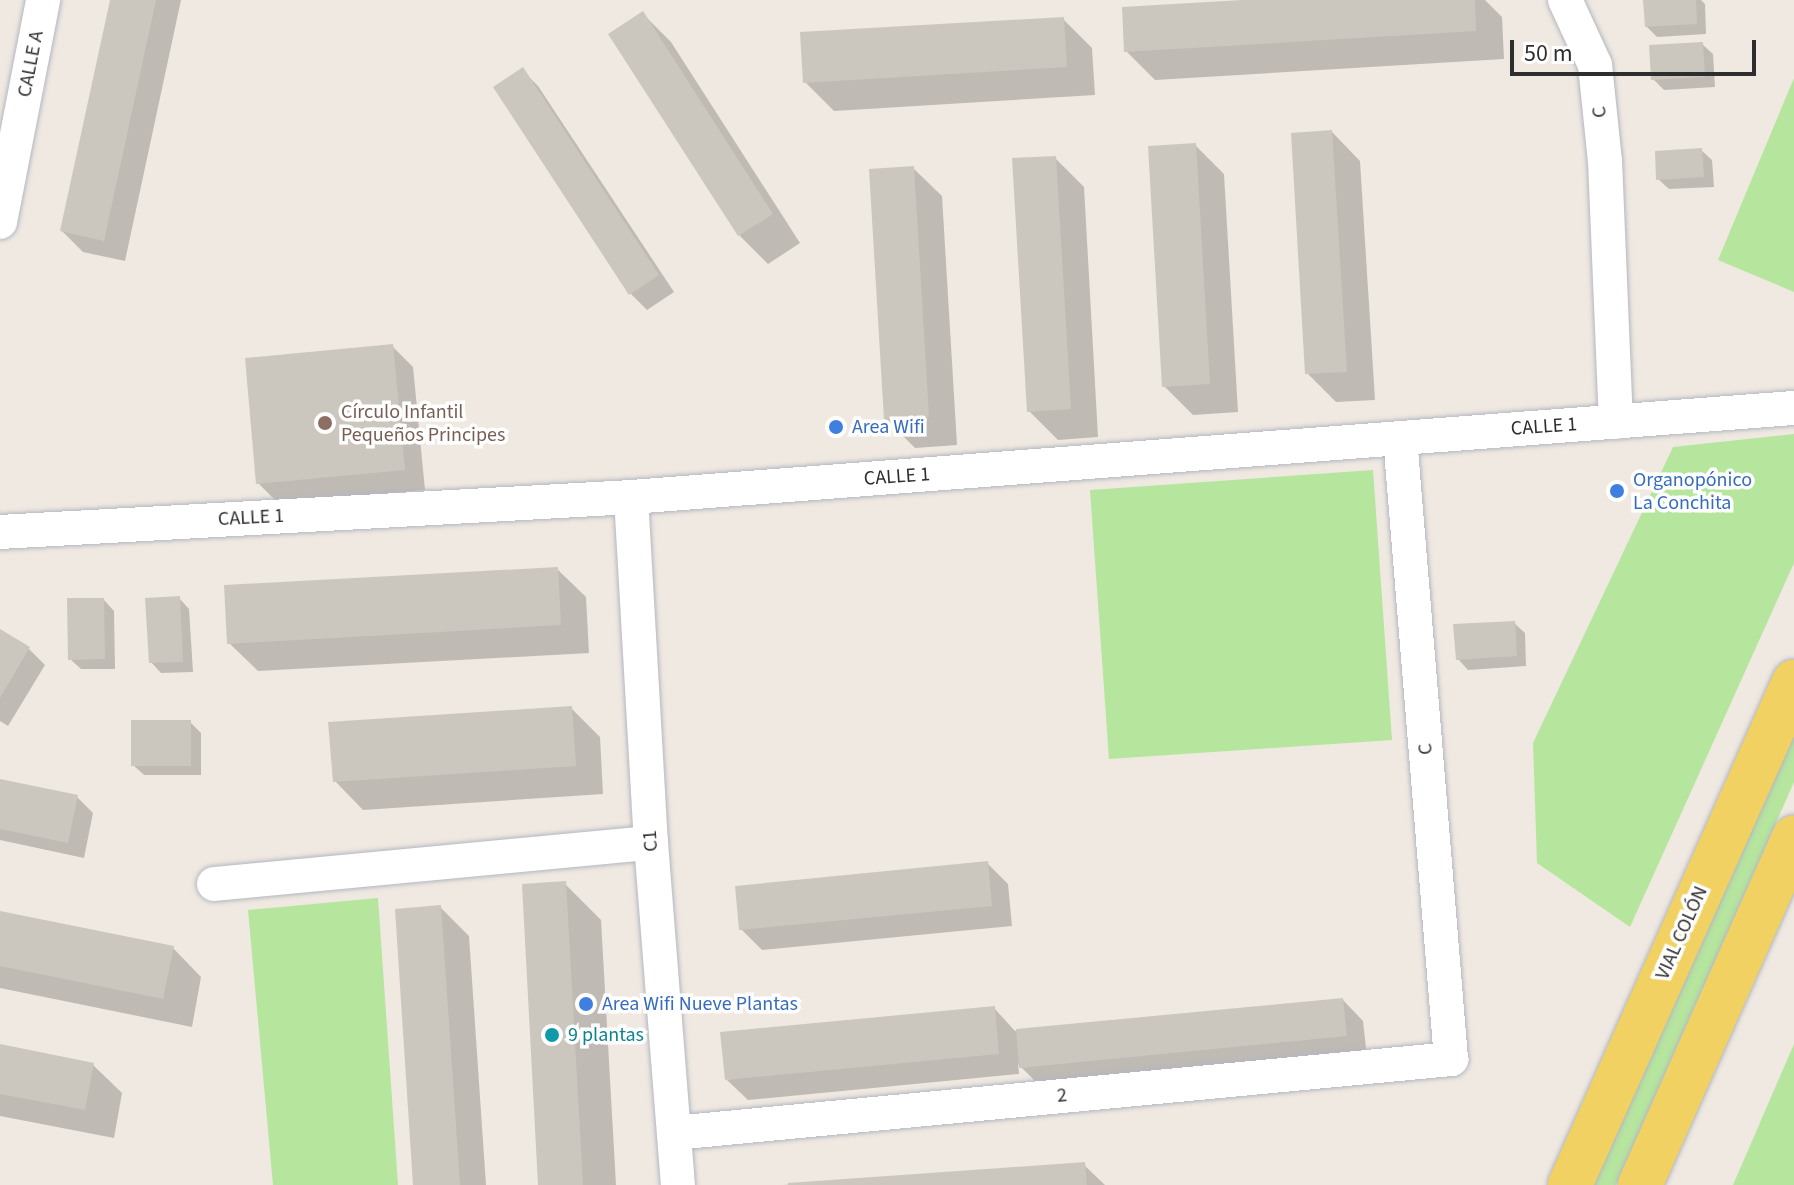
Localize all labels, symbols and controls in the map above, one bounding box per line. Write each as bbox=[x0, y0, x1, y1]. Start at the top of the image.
scale bar bbox=[1514, 24, 1760, 74]
street label: CALLE A bbox=[13, 29, 49, 99]
text: 50 m bbox=[1524, 36, 1573, 71]
street label: C bbox=[1587, 105, 1613, 119]
place label: Círculo Infantil Pequeños Principes bbox=[341, 400, 505, 447]
street label: CALLE 1 bbox=[1510, 413, 1578, 441]
marker: Círculo Infantil Pequeños Principes bbox=[316, 414, 334, 432]
place label: Area Wifi bbox=[852, 415, 925, 439]
marker: Area Wifi bbox=[827, 418, 845, 436]
street label: CALLE 1 bbox=[863, 463, 931, 491]
place label: Organopónico La Conchita bbox=[1633, 468, 1752, 515]
marker: Organopónico La Conchita bbox=[1608, 482, 1626, 500]
street label: CALLE 1 bbox=[217, 504, 285, 532]
street label: C bbox=[1414, 742, 1438, 756]
street label: C1 bbox=[638, 830, 664, 852]
street label: VIAL COLÓN bbox=[1651, 883, 1713, 983]
place label: Area Wifi Nueve Plantas bbox=[602, 992, 798, 1016]
marker: Area Wifi Nueve Plantas bbox=[577, 995, 595, 1013]
place label: 9 plantas bbox=[568, 1023, 644, 1047]
marker: 9 plantas bbox=[543, 1026, 561, 1044]
street label: 2 bbox=[1056, 1084, 1068, 1108]

